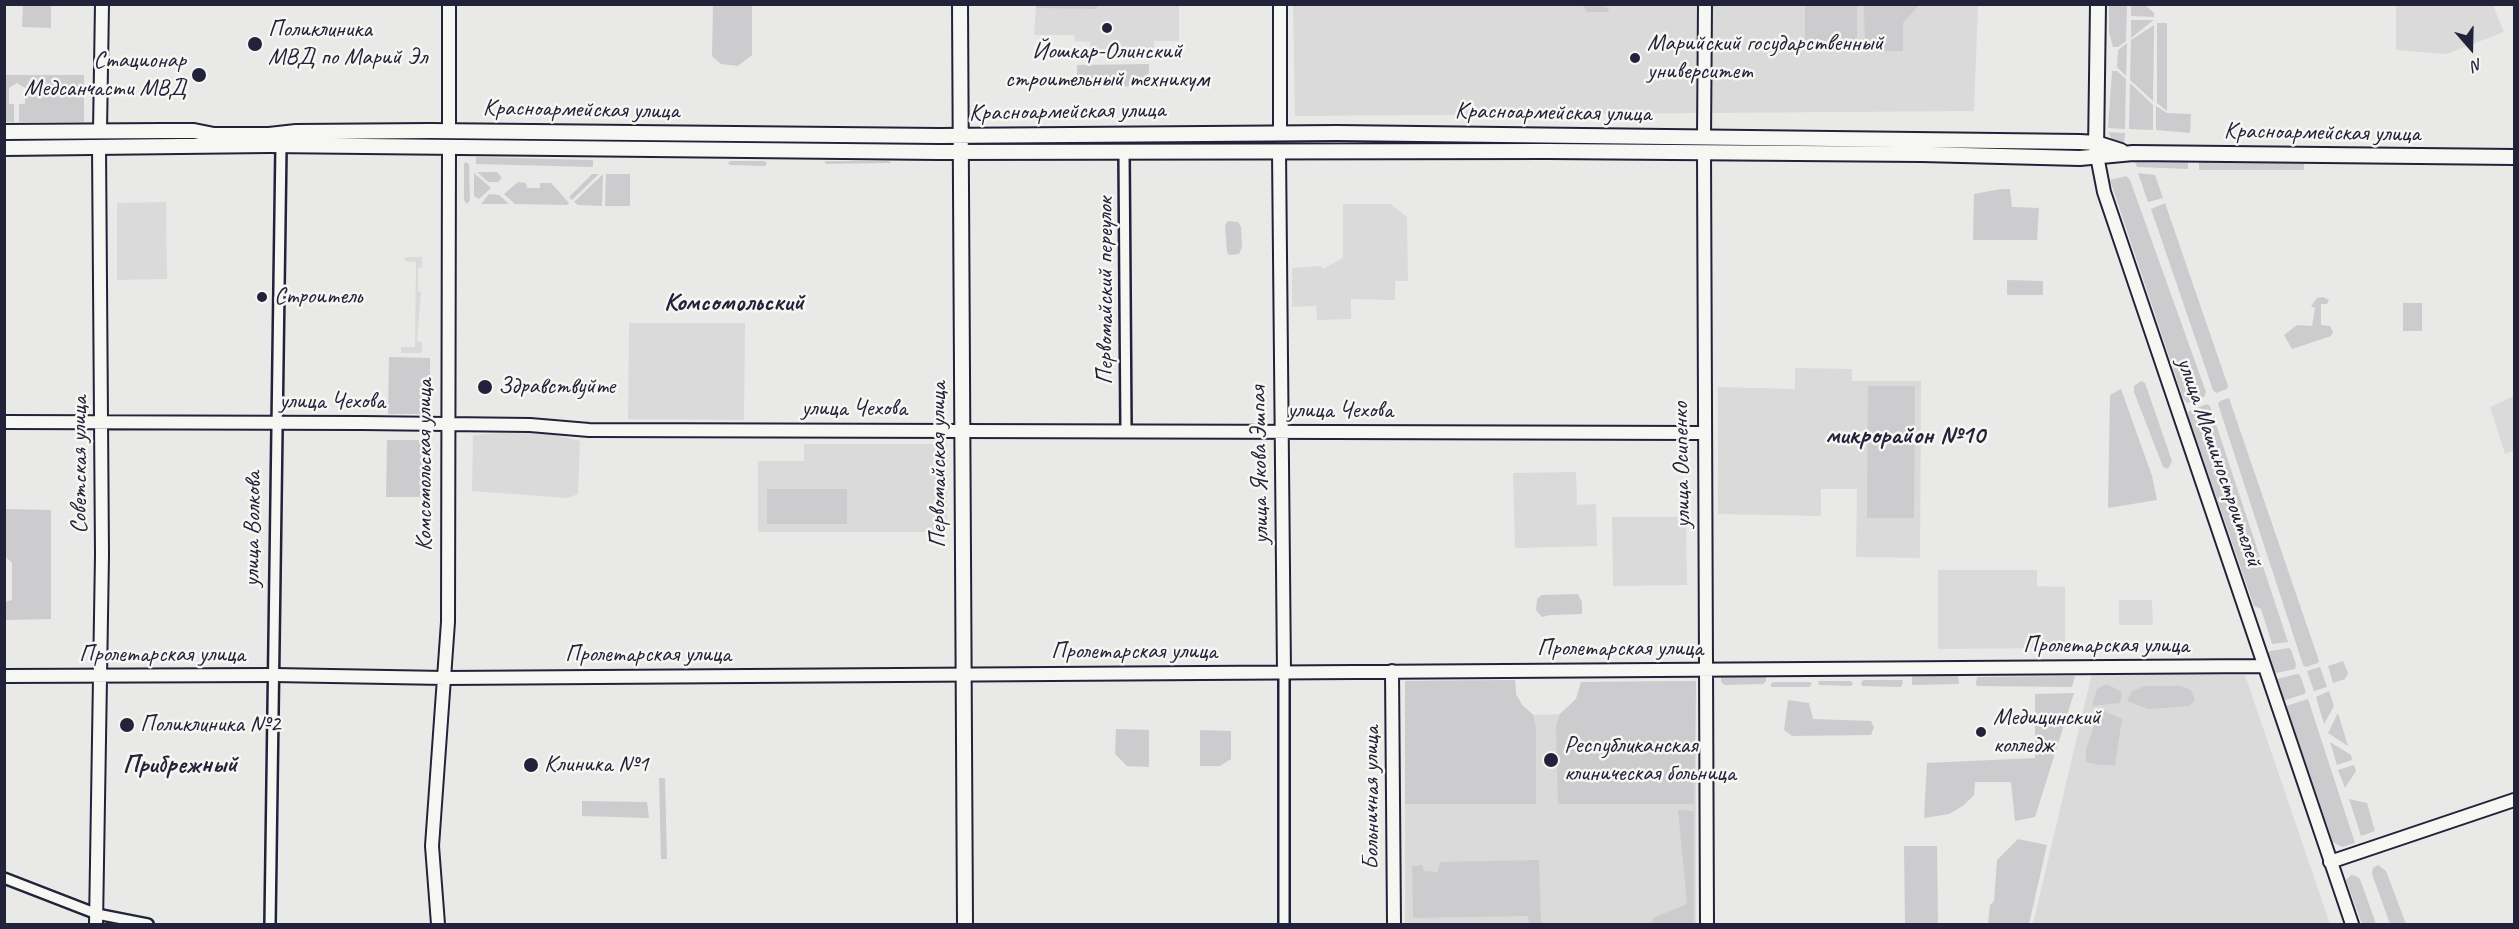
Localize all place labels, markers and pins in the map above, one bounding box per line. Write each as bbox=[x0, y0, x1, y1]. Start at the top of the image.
place label: Поликлиника МВД по Марий Эл bbox=[268, 16, 427, 72]
marker: Йошкар-Олинский строительный техникум bbox=[1100, 21, 1114, 35]
place label: Марийский государственный университет bbox=[1647, 30, 1883, 86]
marker: Поликлиника МВД по Марий Эл bbox=[246, 35, 264, 53]
place label: Йошкар-Олинский строительный техникум bbox=[1005, 38, 1209, 94]
place label: Стационар Медсанчасти МВД bbox=[24, 47, 186, 103]
marker: Марийский государственный университет bbox=[1628, 51, 1642, 65]
marker: Стационар Медсанчасти МВД bbox=[190, 66, 208, 84]
place label: Строитель bbox=[274, 283, 362, 311]
marker: Строитель bbox=[255, 290, 269, 304]
place label: Здравствуйте bbox=[498, 373, 615, 401]
marker: Здравствуйте bbox=[476, 378, 494, 396]
place label: Медицинский колледж bbox=[1993, 704, 2101, 760]
place label: Поликлиника №2 bbox=[140, 711, 280, 739]
marker: Поликлиника №2 bbox=[118, 716, 136, 734]
marker: Медицинский колледж bbox=[1974, 725, 1988, 739]
place label: Республиканская клиническая больница bbox=[1564, 732, 1736, 788]
place label: Клиника №1 bbox=[544, 751, 649, 779]
marker: Республиканская клиническая больница bbox=[1542, 751, 1560, 769]
marker: Клиника №1 bbox=[522, 756, 540, 774]

